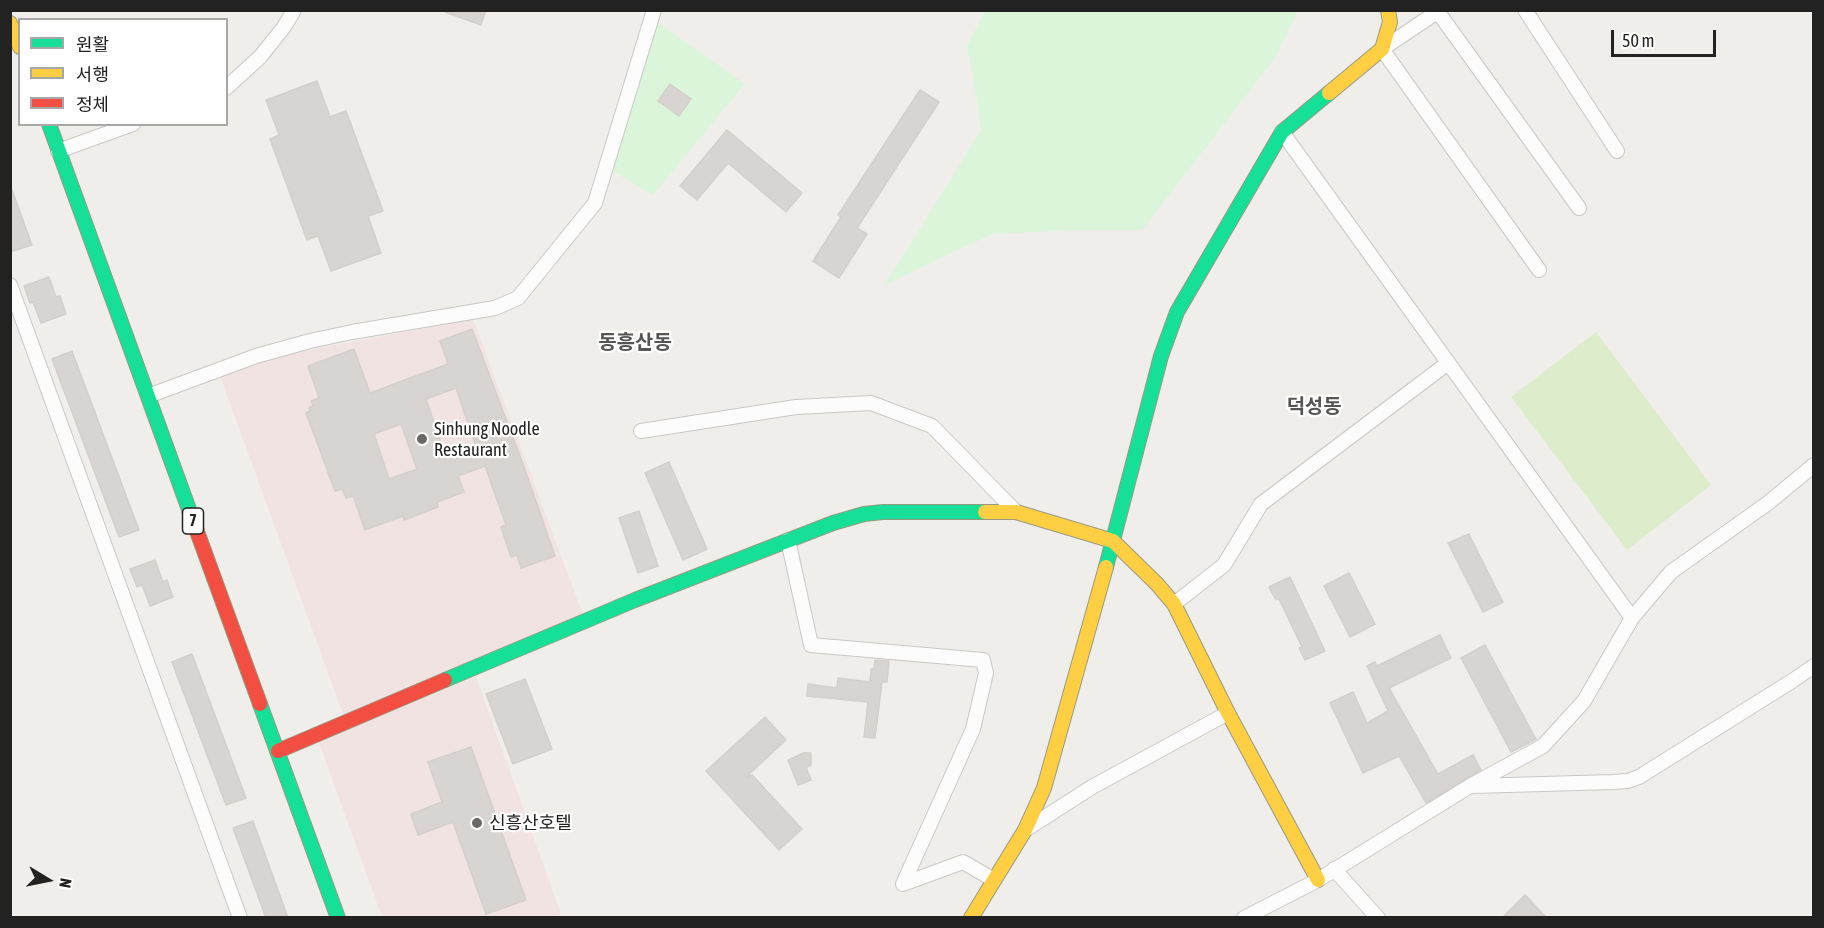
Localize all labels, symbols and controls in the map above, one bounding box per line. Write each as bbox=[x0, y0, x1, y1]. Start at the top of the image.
legend bbox=[18, 18, 228, 126]
scale bar bbox=[1614, 18, 1719, 56]
text: 50 m bbox=[1622, 30, 1654, 51]
text: 원활 bbox=[76, 34, 109, 55]
text: 서행 bbox=[76, 64, 109, 85]
text: 정체 bbox=[76, 94, 109, 115]
district label: 동흥산동 bbox=[598, 331, 672, 355]
district label: 덕성동 bbox=[1286, 395, 1342, 419]
place label: Sinhung Noodle Restaurant bbox=[434, 418, 540, 460]
marker: Sinhung Noodle Restaurant bbox=[415, 432, 429, 446]
road number: 7 bbox=[182, 508, 204, 534]
place label: 신흥산호텔 bbox=[489, 812, 572, 834]
marker: 신흥산호텔 bbox=[470, 816, 484, 830]
north arrow bbox=[18, 850, 78, 910]
text: N bbox=[56, 877, 75, 889]

